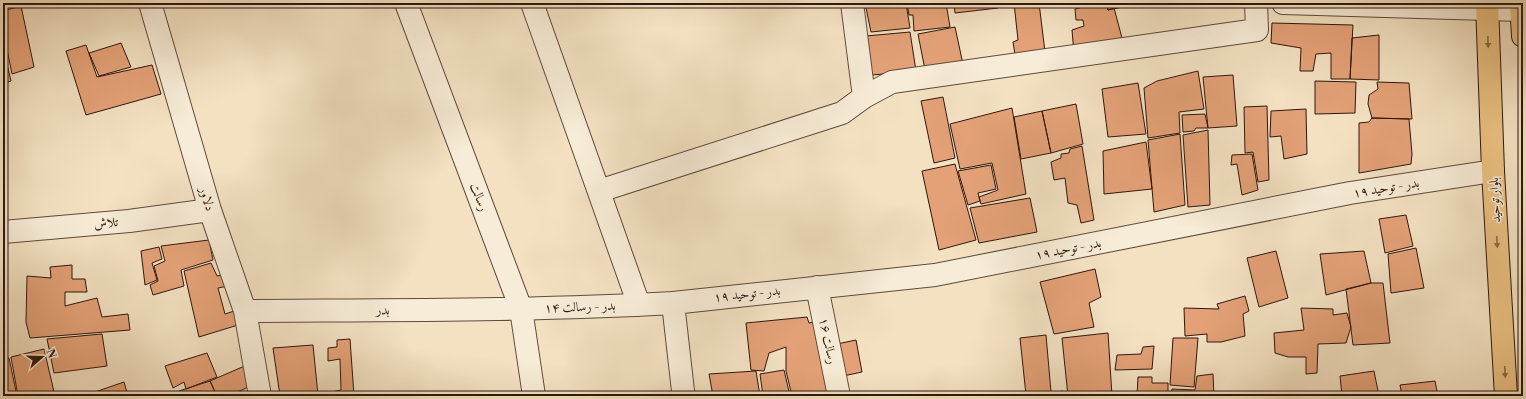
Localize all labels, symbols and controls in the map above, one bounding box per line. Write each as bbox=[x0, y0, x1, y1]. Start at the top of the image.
one-way arrow bbox=[1485, 36, 1492, 48]
street label: بدر - توحید ۱۹ bbox=[1352, 175, 1420, 201]
street label: بلوار توحید bbox=[1486, 177, 1504, 223]
street label: رسالت bbox=[466, 180, 492, 214]
street label: دلاور bbox=[195, 183, 218, 213]
street label: تلاش bbox=[93, 214, 119, 232]
street label: بدر - توحید ۱۹ bbox=[1034, 235, 1102, 263]
one-way arrow bbox=[1494, 236, 1501, 248]
street label: بدر - توحید ۱۹ bbox=[713, 283, 781, 305]
street label: بدر - رسالت ۱۴ bbox=[544, 298, 616, 316]
street label: بدر bbox=[374, 302, 390, 318]
street label: رسالت ۱۶ bbox=[816, 316, 840, 366]
north arrow bbox=[22, 337, 62, 377]
text: N bbox=[42, 347, 59, 361]
one-way arrow bbox=[1501, 366, 1508, 378]

